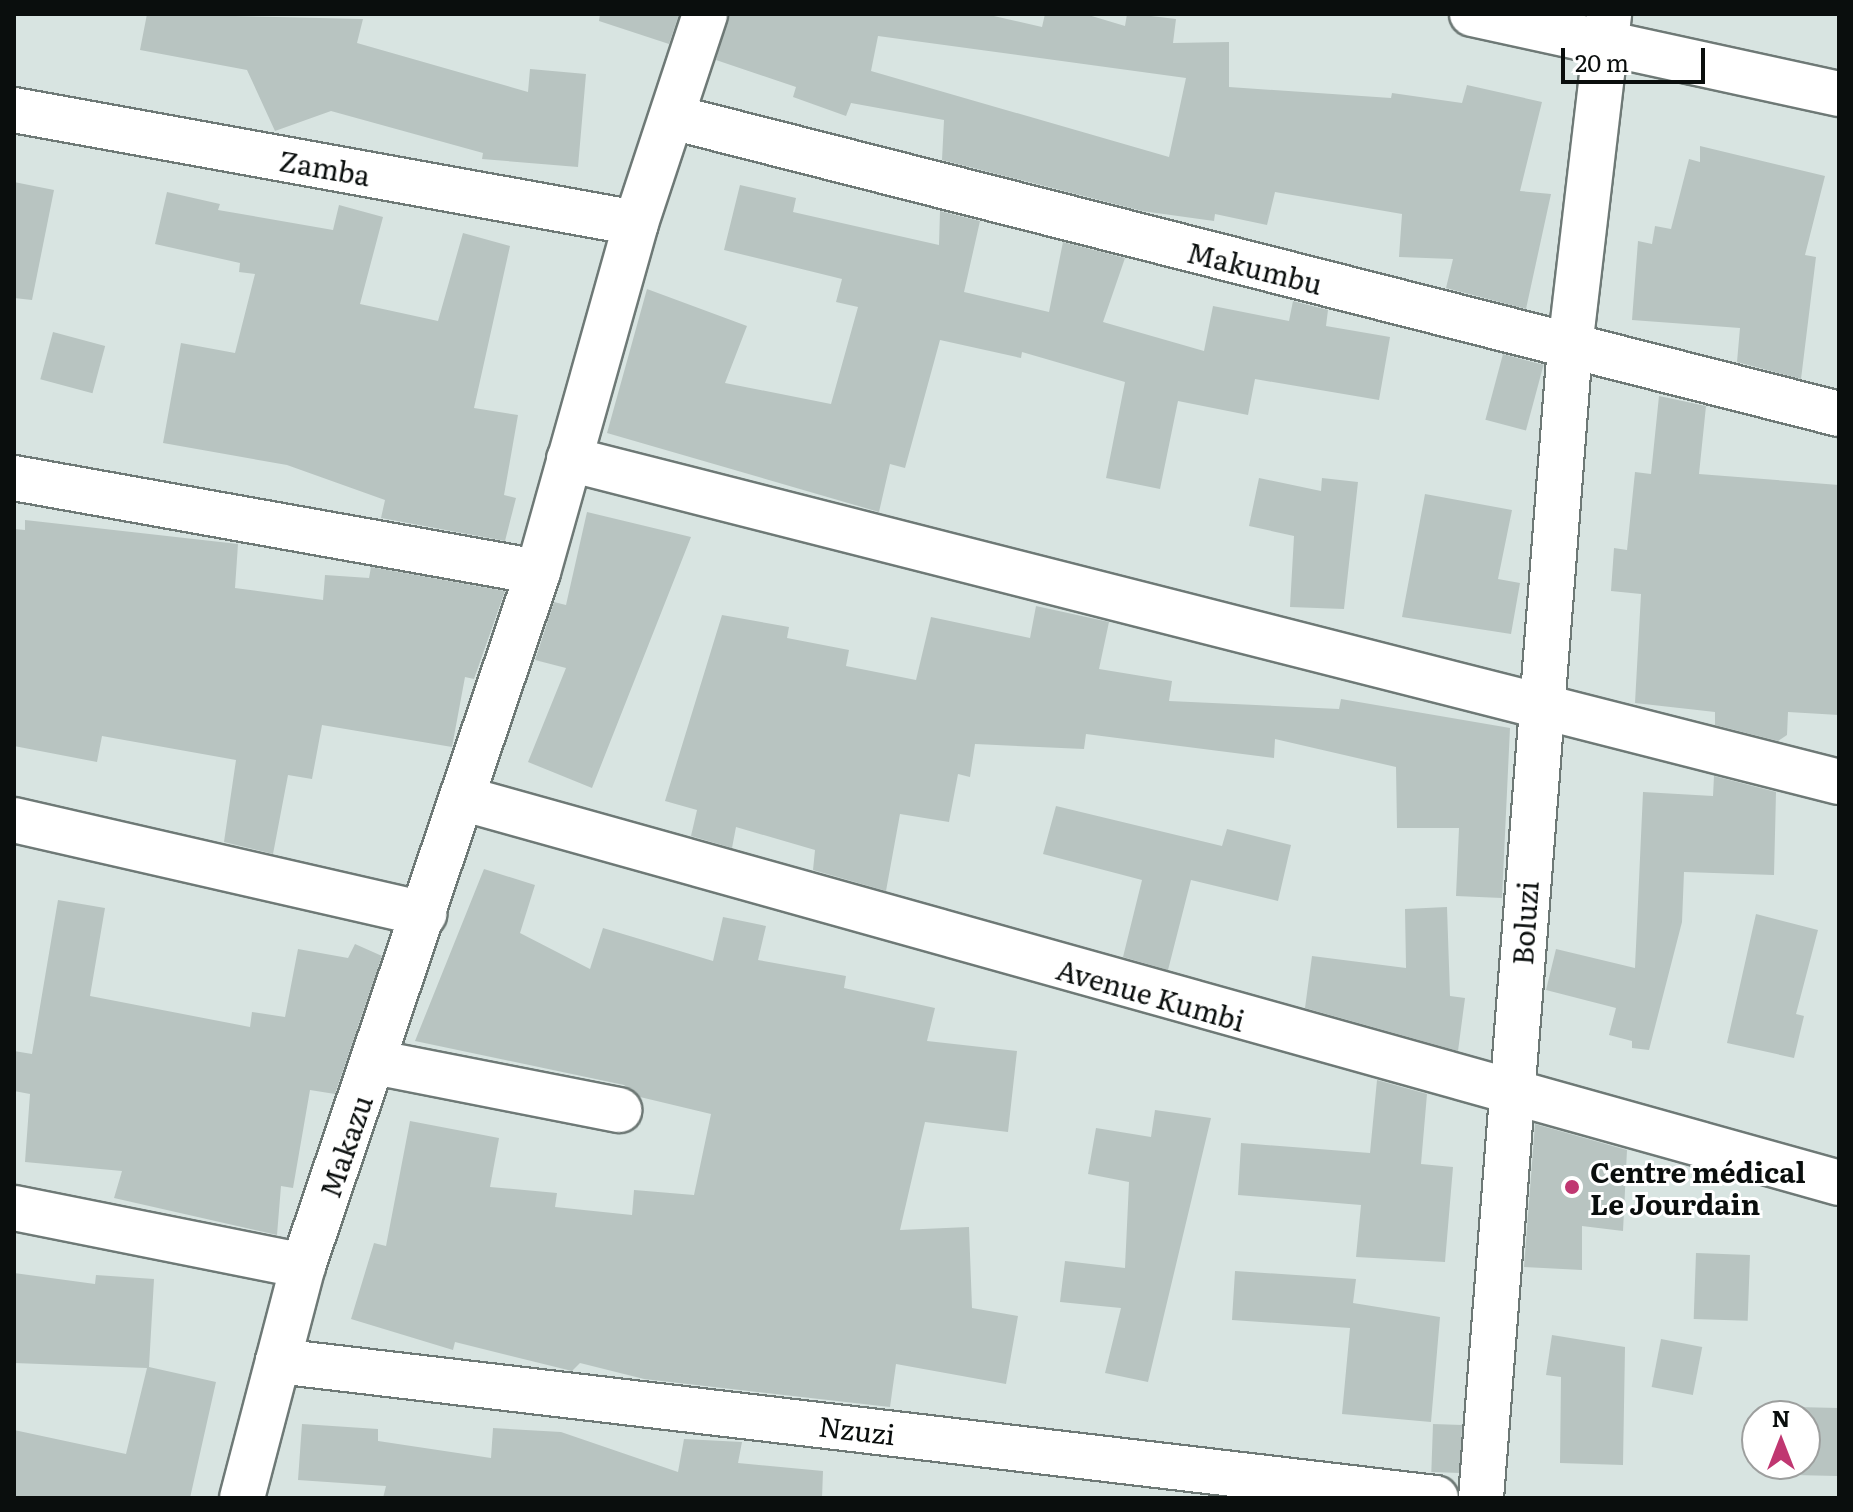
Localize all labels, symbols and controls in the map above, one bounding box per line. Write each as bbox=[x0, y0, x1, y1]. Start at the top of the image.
scale bar bbox=[1565, 32, 1709, 82]
text: 20 m bbox=[1575, 44, 1629, 79]
street label: Zamba bbox=[277, 143, 373, 191]
street label: Makumbu bbox=[1184, 234, 1326, 300]
street label: Boluzi bbox=[1504, 880, 1544, 966]
street label: Avenue Kumbi bbox=[1053, 951, 1249, 1037]
street label: Makazu bbox=[312, 1090, 378, 1202]
place label: Centre médical Le Jourdain bbox=[1590, 1154, 1806, 1220]
marker: Centre médical Le Jourdain bbox=[1561, 1176, 1583, 1198]
north arrow bbox=[1741, 1400, 1821, 1480]
text: N bbox=[1772, 1401, 1790, 1434]
street label: Nzuzi bbox=[817, 1408, 897, 1450]

